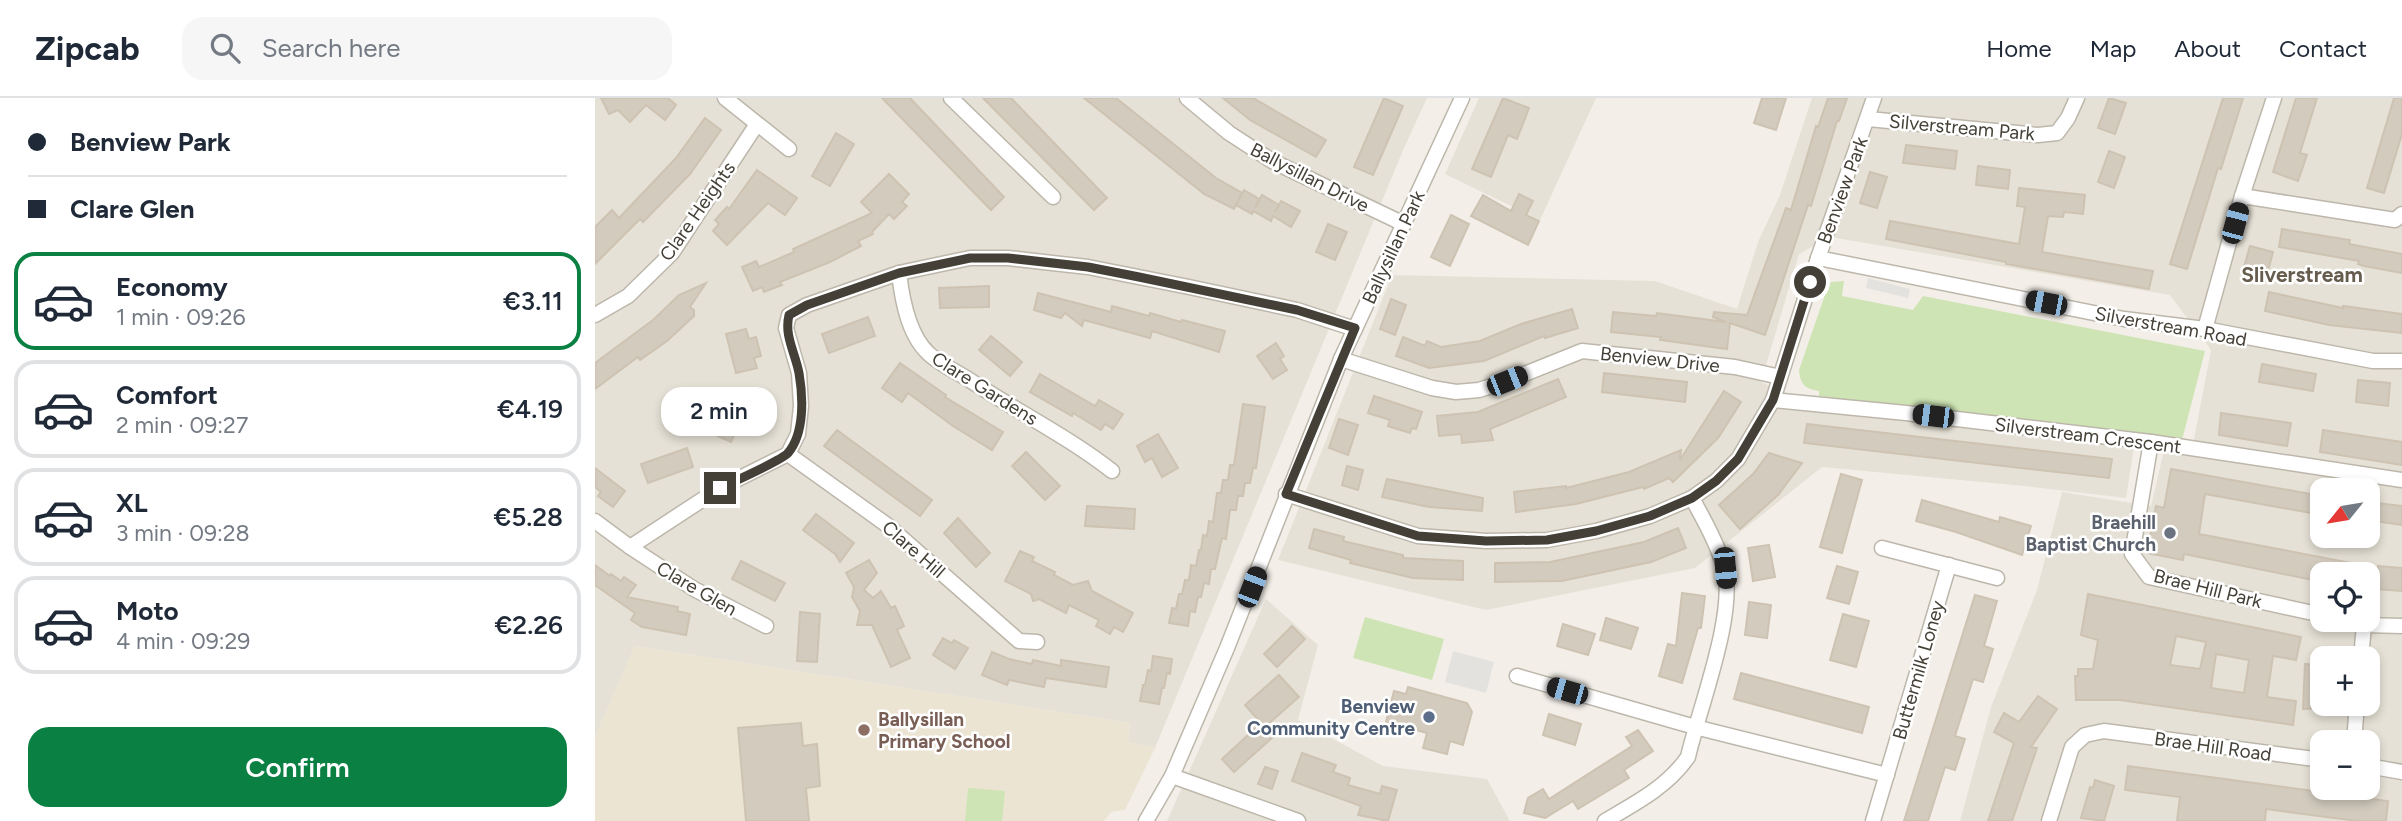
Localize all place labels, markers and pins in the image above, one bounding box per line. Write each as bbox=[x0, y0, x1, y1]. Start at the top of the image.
place label: Braehill Baptist Church bbox=[2025, 511, 2156, 556]
marker: Braehill Baptist Church bbox=[2162, 525, 2178, 541]
place label: Benview Community Centre bbox=[1247, 695, 1415, 740]
place label: Ballysillan Primary School bbox=[878, 708, 1010, 753]
marker: Benview Community Centre bbox=[1421, 709, 1437, 725]
marker: Ballysillan Primary School bbox=[856, 722, 872, 738]

